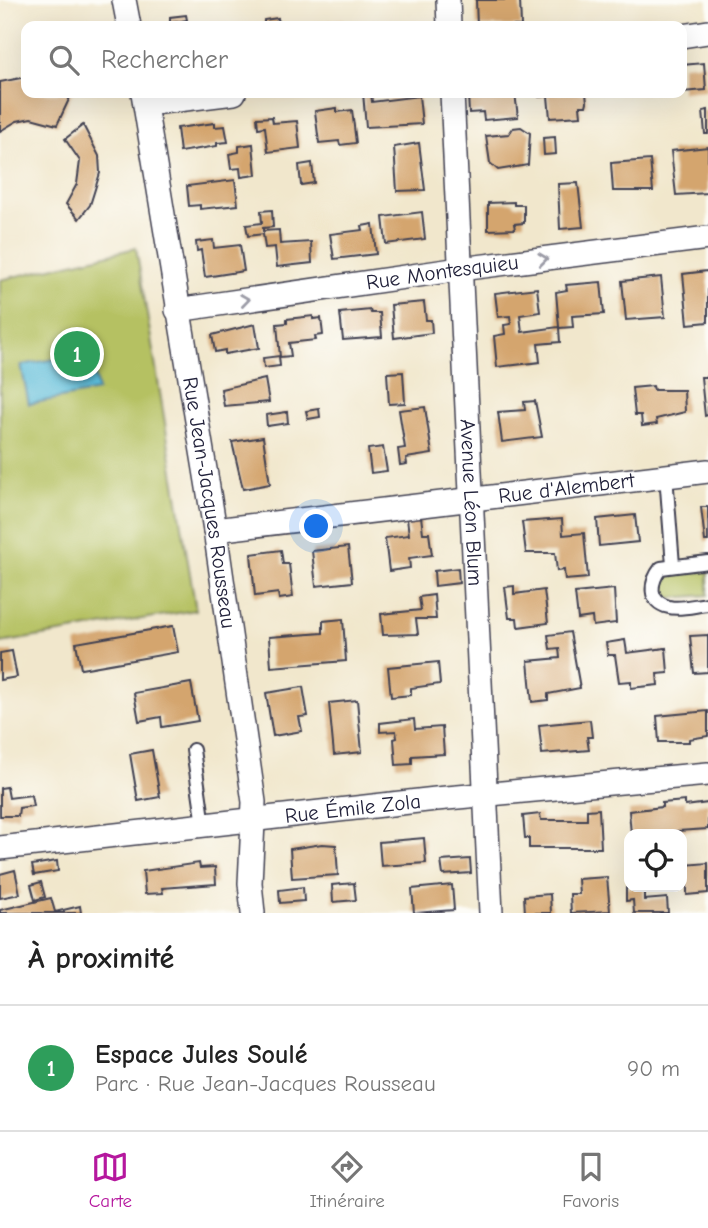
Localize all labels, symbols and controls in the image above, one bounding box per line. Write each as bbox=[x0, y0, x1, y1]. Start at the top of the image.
search box bbox=[21, 21, 687, 98]
icon: search bbox=[45, 41, 83, 79]
text: Rechercher bbox=[101, 45, 228, 75]
street label: Rue Montesquieu bbox=[365, 250, 520, 294]
one-way arrow bbox=[537, 251, 549, 266]
one-way arrow bbox=[239, 293, 251, 308]
pin: 1 bbox=[54, 328, 100, 380]
street label: Rue Jean-Jacques Rousseau bbox=[178, 375, 241, 630]
street label: Avenue Léon Blum bbox=[456, 418, 487, 587]
street label: Rue d'Alembert bbox=[497, 468, 637, 508]
your location bbox=[299, 509, 333, 543]
street label: Rue Émile Zola bbox=[284, 789, 422, 828]
map controls bbox=[624, 829, 687, 892]
button: locate bbox=[624, 829, 687, 892]
text: À proximité bbox=[28, 941, 174, 976]
text: Espace Jules Soulé bbox=[95, 1040, 307, 1070]
text: 1 bbox=[46, 1055, 56, 1082]
text: 90 m bbox=[627, 1055, 680, 1082]
text: Parc · Rue Jean-Jacques Rousseau bbox=[95, 1070, 436, 1097]
tab: Carte bbox=[89, 1148, 132, 1212]
tab: Itinéraire bbox=[310, 1148, 385, 1212]
tab: Favoris bbox=[562, 1148, 619, 1212]

